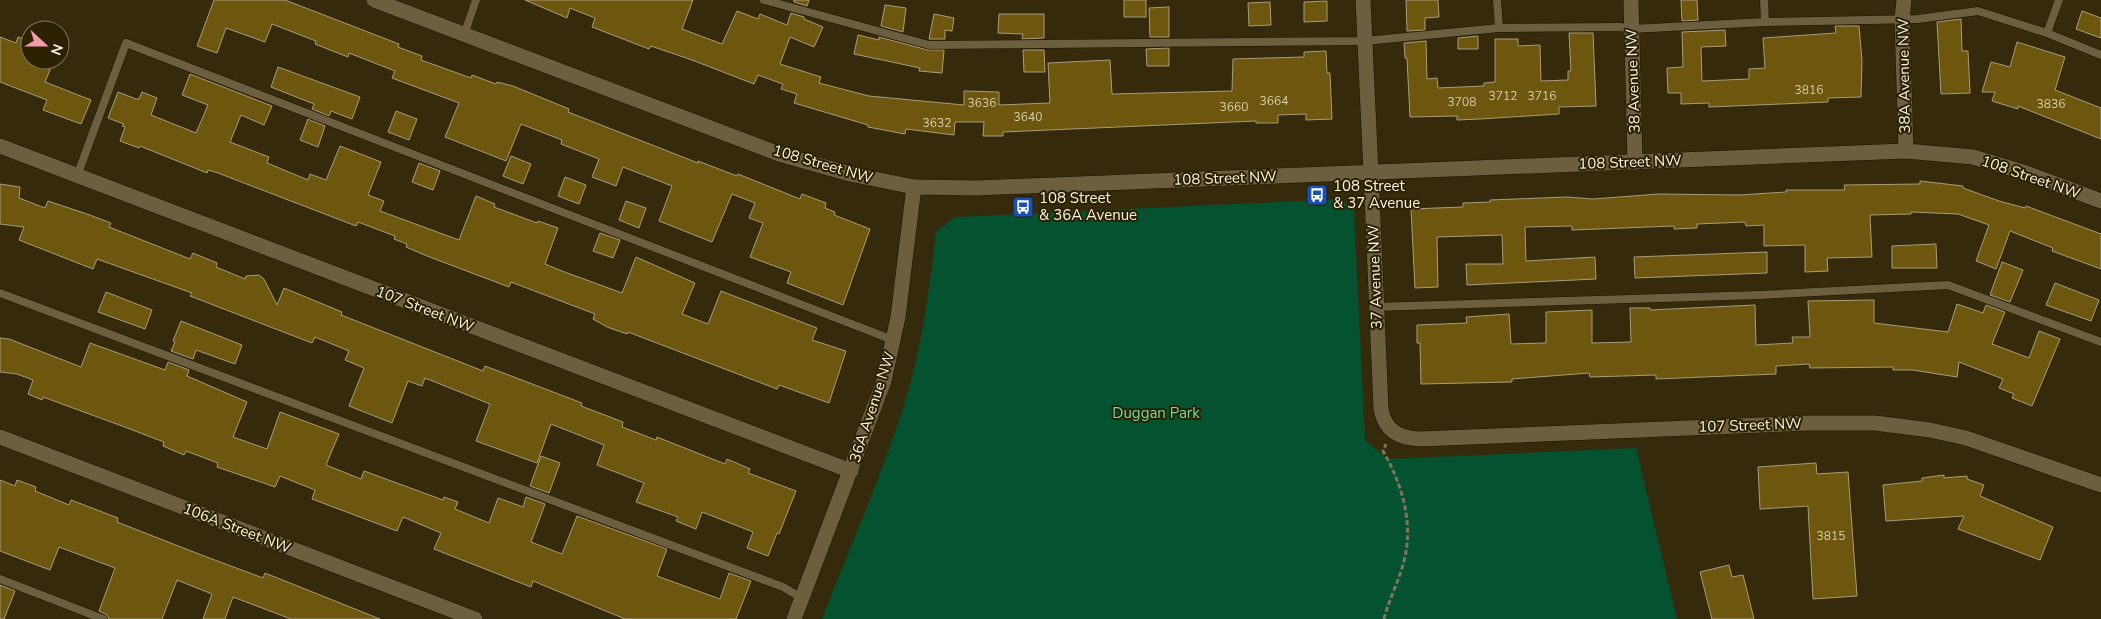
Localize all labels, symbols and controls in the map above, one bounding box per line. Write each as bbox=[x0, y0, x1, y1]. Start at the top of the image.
street label: 38A Avenue NW bbox=[1893, 18, 1915, 134]
north arrow bbox=[20, 20, 70, 70]
street label: 38 Avenue NW bbox=[1621, 28, 1645, 134]
text: N bbox=[46, 41, 67, 58]
house number: 3816 bbox=[1795, 82, 1823, 98]
house number: 3712 bbox=[1489, 88, 1517, 104]
house number: 3716 bbox=[1528, 88, 1556, 104]
house number: 3664 bbox=[1260, 93, 1288, 109]
house number: 3708 bbox=[1448, 94, 1476, 110]
house number: 3636 bbox=[968, 95, 996, 111]
house number: 3836 bbox=[2037, 96, 2065, 112]
house number: 3660 bbox=[1220, 99, 1248, 115]
house number: 3640 bbox=[1014, 109, 1042, 125]
house number: 3632 bbox=[923, 115, 951, 131]
street label: 108 Street NW bbox=[771, 140, 876, 188]
street label: 108 Street NW bbox=[1578, 150, 1682, 174]
street label: 108 Street NW bbox=[1979, 151, 2084, 203]
street label: 108 Street NW bbox=[1173, 166, 1277, 190]
place label: 108 Street & 37 Avenue bbox=[1333, 176, 1420, 213]
bus stop icon: 108 Street & 37 Avenue bbox=[1305, 183, 1329, 207]
place label: 108 Street & 36A Avenue bbox=[1039, 188, 1137, 225]
bus stop icon: 108 Street & 36A Avenue bbox=[1011, 195, 1035, 219]
street label: 37 Avenue NW bbox=[1363, 224, 1387, 330]
street label: 107 Street NW bbox=[373, 281, 477, 337]
street label: 36A Avenue NW bbox=[845, 349, 899, 465]
park label: Duggan Park bbox=[1112, 403, 1200, 423]
street label: 107 Street NW bbox=[1698, 413, 1802, 437]
street label: 106A Street NW bbox=[180, 498, 294, 558]
house number: 3815 bbox=[1817, 528, 1845, 544]

